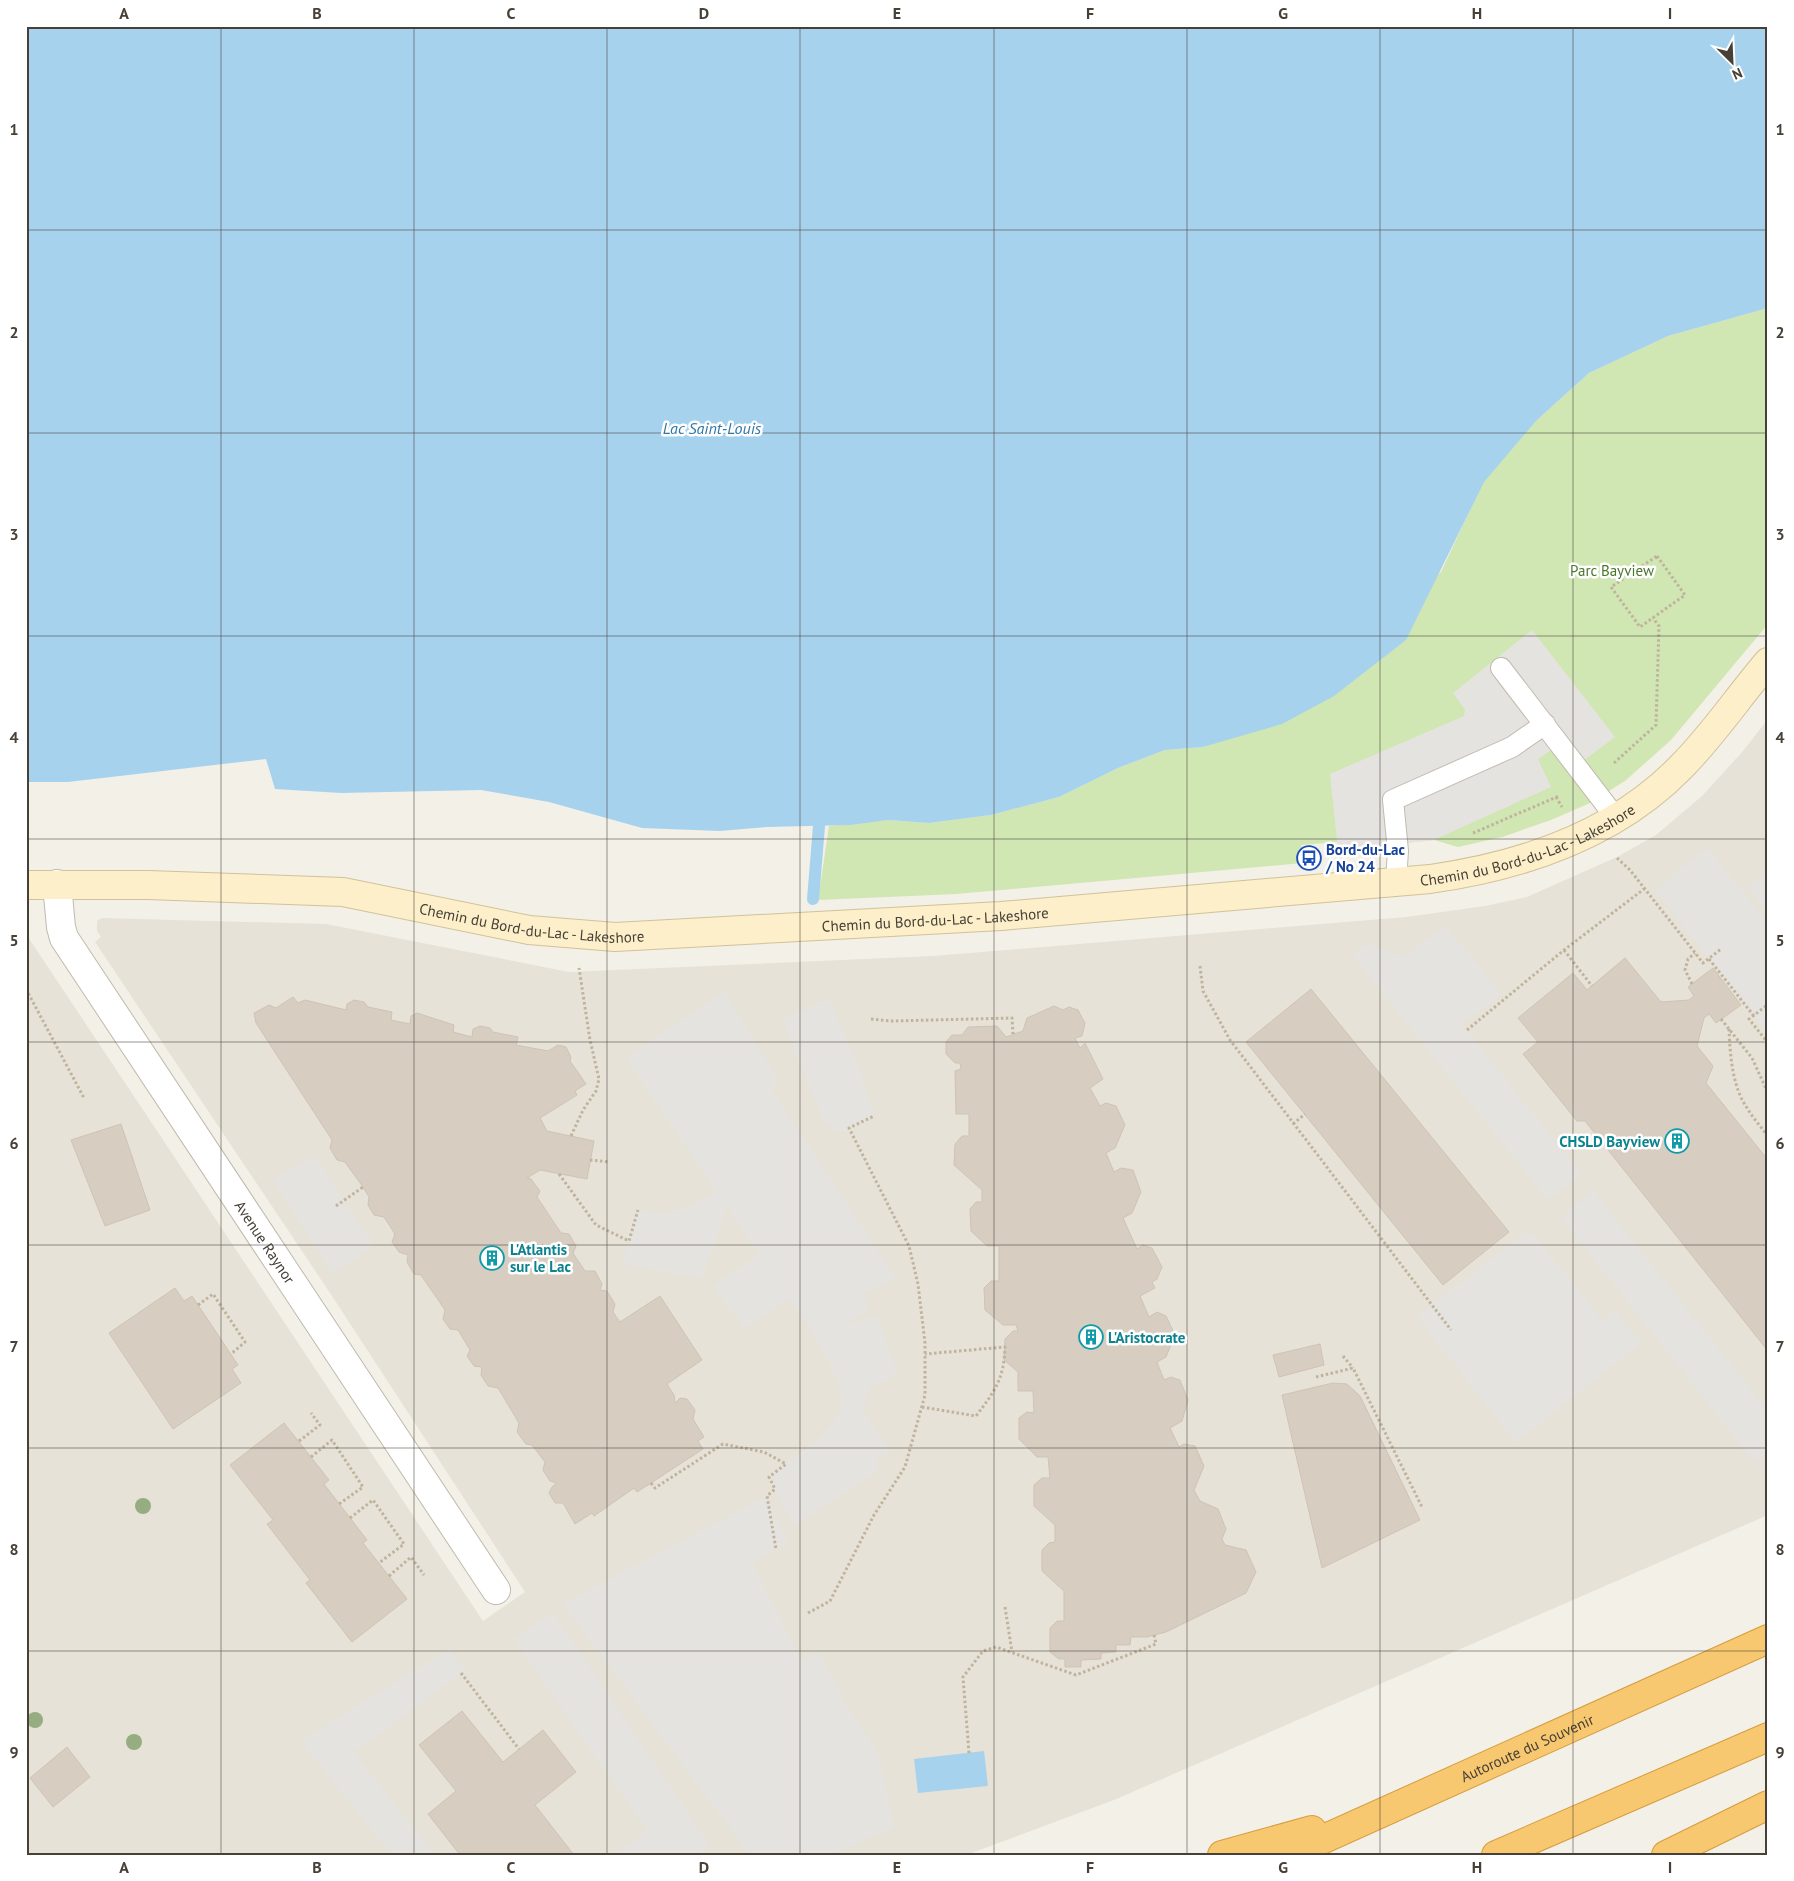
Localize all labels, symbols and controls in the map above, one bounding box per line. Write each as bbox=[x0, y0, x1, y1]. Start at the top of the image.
text: A bbox=[119, 3, 129, 23]
text: B bbox=[312, 3, 322, 23]
text: C bbox=[507, 3, 516, 23]
text: D bbox=[699, 3, 709, 23]
text: E bbox=[893, 3, 901, 23]
text: F bbox=[1086, 3, 1094, 23]
text: G bbox=[1278, 3, 1288, 23]
text: H bbox=[1472, 3, 1482, 23]
text: I bbox=[1668, 3, 1672, 23]
north arrow bbox=[1706, 38, 1756, 88]
text: N bbox=[1729, 64, 1745, 84]
text: 1 bbox=[9, 119, 19, 139]
text: 1 bbox=[1775, 119, 1785, 139]
text: 2 bbox=[9, 322, 19, 342]
text: 2 bbox=[1775, 322, 1785, 342]
water label: Lac Saint-Louis bbox=[663, 418, 762, 438]
text: 3 bbox=[9, 524, 19, 544]
text: 3 bbox=[1775, 524, 1785, 544]
park label: Parc Bayview bbox=[1570, 561, 1654, 580]
text: 4 bbox=[9, 727, 19, 747]
text: 4 bbox=[1775, 727, 1785, 747]
street label: Chemin du Bord-du-Lac - Lakeshore bbox=[1419, 799, 1638, 889]
place label: Bord-du-Lac / No 24 bbox=[1325, 840, 1405, 876]
bus stop icon: Bord-du-Lac / No 24 bbox=[1296, 845, 1322, 871]
street label: Chemin du Bord-du-Lac - Lakeshore bbox=[418, 898, 645, 947]
street label: Chemin du Bord-du-Lac - Lakeshore bbox=[821, 902, 1049, 935]
text: 5 bbox=[9, 930, 19, 950]
text: 5 bbox=[1775, 930, 1785, 950]
building icon: CHSLD Bayview bbox=[1664, 1128, 1690, 1154]
place label: CHSLD Bayview bbox=[1559, 1132, 1660, 1151]
text: 6 bbox=[9, 1133, 19, 1153]
text: 6 bbox=[1775, 1133, 1785, 1153]
street label: Avenue Raynor bbox=[231, 1197, 300, 1287]
place label: L'Atlantis sur le Lac bbox=[510, 1240, 571, 1276]
building icon: L'Atlantis sur le Lac bbox=[479, 1245, 505, 1271]
building icon: L'Aristocrate bbox=[1078, 1324, 1104, 1350]
place label: L'Aristocrate bbox=[1108, 1328, 1186, 1347]
text: 7 bbox=[9, 1336, 19, 1356]
text: 7 bbox=[1775, 1336, 1785, 1356]
text: 8 bbox=[9, 1539, 19, 1559]
text: 8 bbox=[1775, 1539, 1785, 1559]
street label: Autoroute du Souvenir bbox=[1457, 1709, 1596, 1786]
text: 9 bbox=[9, 1742, 19, 1762]
text: 9 bbox=[1775, 1742, 1785, 1762]
text: A bbox=[119, 1857, 129, 1877]
text: B bbox=[312, 1857, 322, 1877]
text: C bbox=[507, 1857, 516, 1877]
text: D bbox=[699, 1857, 709, 1877]
text: E bbox=[893, 1857, 901, 1877]
text: F bbox=[1086, 1857, 1094, 1877]
text: G bbox=[1278, 1857, 1288, 1877]
text: H bbox=[1472, 1857, 1482, 1877]
text: I bbox=[1668, 1857, 1672, 1877]

